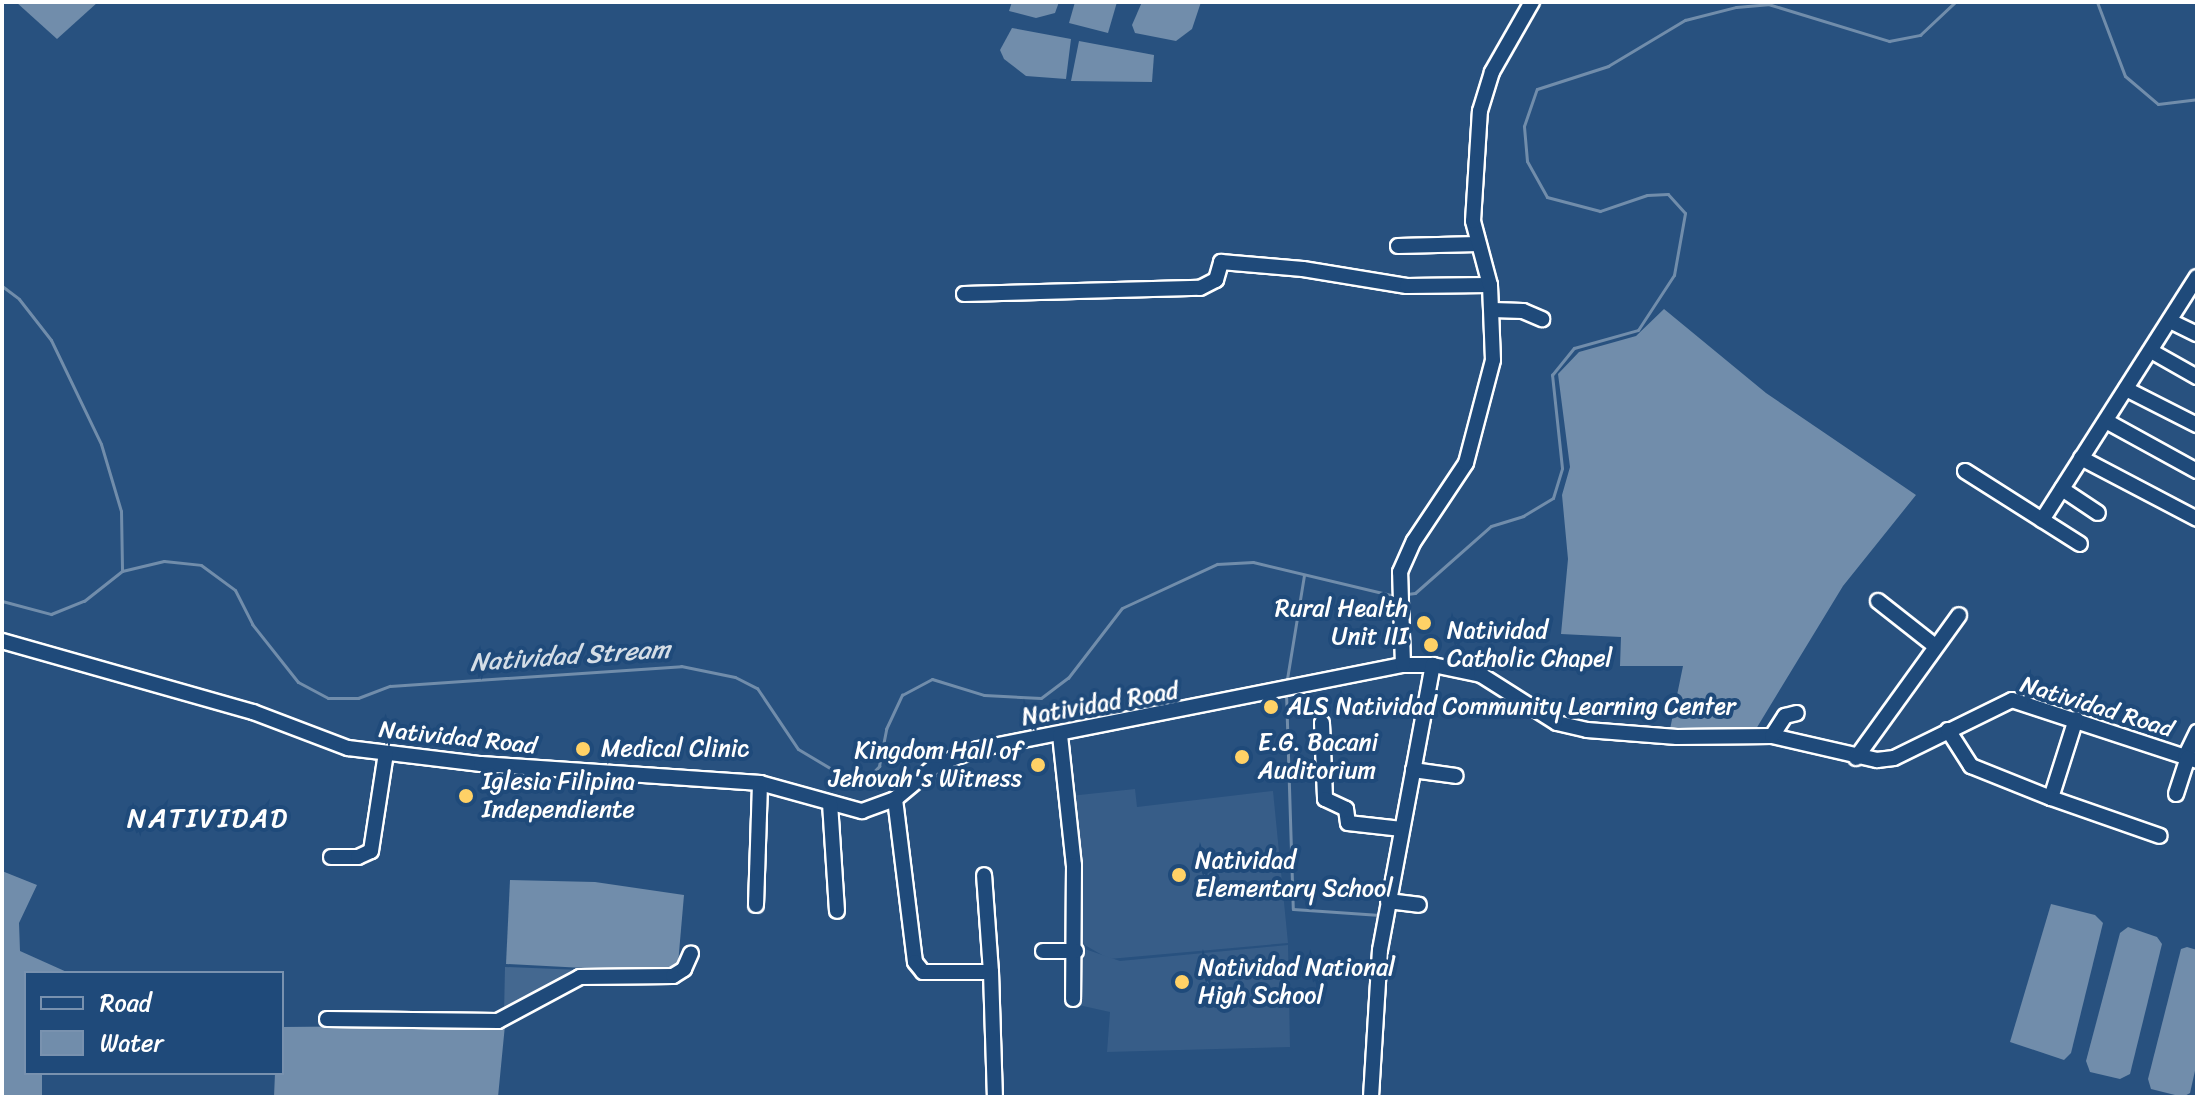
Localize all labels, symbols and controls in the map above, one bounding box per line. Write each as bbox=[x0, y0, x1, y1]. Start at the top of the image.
place label: Rural Health Unit III bbox=[1274, 595, 1408, 651]
marker: Rural Health Unit III bbox=[1415, 614, 1433, 632]
place label: Natividad Catholic Chapel bbox=[1447, 617, 1612, 673]
water label: Natividad Stream bbox=[469, 633, 671, 679]
marker: Natividad Catholic Chapel bbox=[1422, 636, 1440, 654]
street label: Natividad Road bbox=[2017, 670, 2177, 744]
street label: Natividad Road bbox=[1019, 676, 1181, 732]
place label: ALS Natividad Community Learning Center bbox=[1287, 693, 1737, 721]
marker: ALS Natividad Community Learning Center bbox=[1262, 698, 1280, 716]
street label: Natividad Road bbox=[378, 715, 538, 761]
place label: E.G. Bacani Auditorium bbox=[1258, 729, 1378, 785]
place label: Medical Clinic bbox=[601, 735, 749, 763]
place label: Kingdom Hall of Jehovah's Witness bbox=[830, 737, 1022, 793]
marker: Medical Clinic bbox=[572, 738, 594, 760]
marker: E.G. Bacani Auditorium bbox=[1233, 748, 1251, 766]
marker: Kingdom Hall of Jehovah's Witness bbox=[1029, 756, 1047, 774]
place label: Iglesia Filipina Independiente bbox=[482, 768, 635, 824]
marker: Iglesia Filipina Independiente bbox=[457, 787, 475, 805]
district label: NATIVIDAD bbox=[130, 801, 286, 835]
place label: Natividad Elementary School bbox=[1195, 847, 1393, 903]
marker: Natividad Elementary School bbox=[1170, 866, 1188, 884]
place label: Natividad National High School bbox=[1198, 954, 1395, 1010]
legend bbox=[24, 971, 284, 1075]
marker: Natividad National High School bbox=[1173, 973, 1191, 991]
text: Road bbox=[100, 982, 151, 1024]
text: Water bbox=[100, 1022, 163, 1064]

